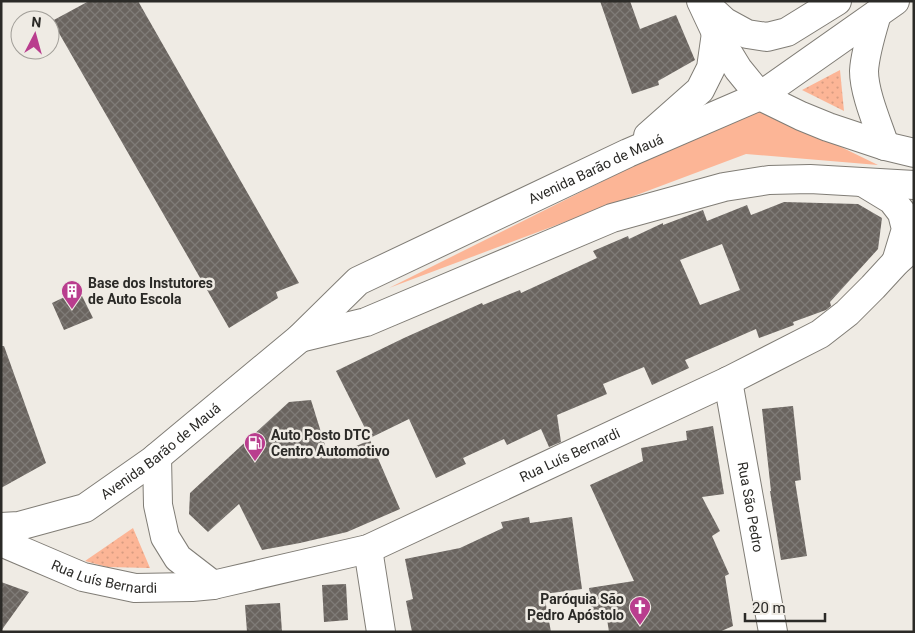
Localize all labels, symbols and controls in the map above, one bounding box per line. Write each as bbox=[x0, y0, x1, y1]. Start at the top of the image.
north arrow bbox=[10, 10, 60, 60]
text: N bbox=[31, 14, 42, 31]
street label: Avenida Barão de Mauá bbox=[526, 131, 666, 207]
place label: Base dos Instutores de Auto Escola bbox=[88, 275, 213, 307]
building icon: Base dos Instutores de Auto Escola bbox=[60, 279, 84, 310]
street label: Avenida Barão de Mauá bbox=[98, 400, 223, 502]
street label: Rua Luís Bernardi bbox=[517, 425, 622, 485]
place label: Auto Posto DTC Centro Automotivo bbox=[271, 427, 390, 459]
fuel station icon: Auto Posto DTC Centro Automotivo bbox=[243, 431, 267, 462]
street label: Rua São Pedro bbox=[735, 461, 767, 553]
street label: Rua Luís Bernardi bbox=[49, 556, 157, 596]
scale bar bbox=[745, 590, 825, 622]
place label: Paróquia São Pedro Apóstolo bbox=[527, 591, 624, 623]
church icon: Paróquia São Pedro Apóstolo bbox=[628, 595, 652, 626]
text: 20 m bbox=[752, 599, 786, 617]

